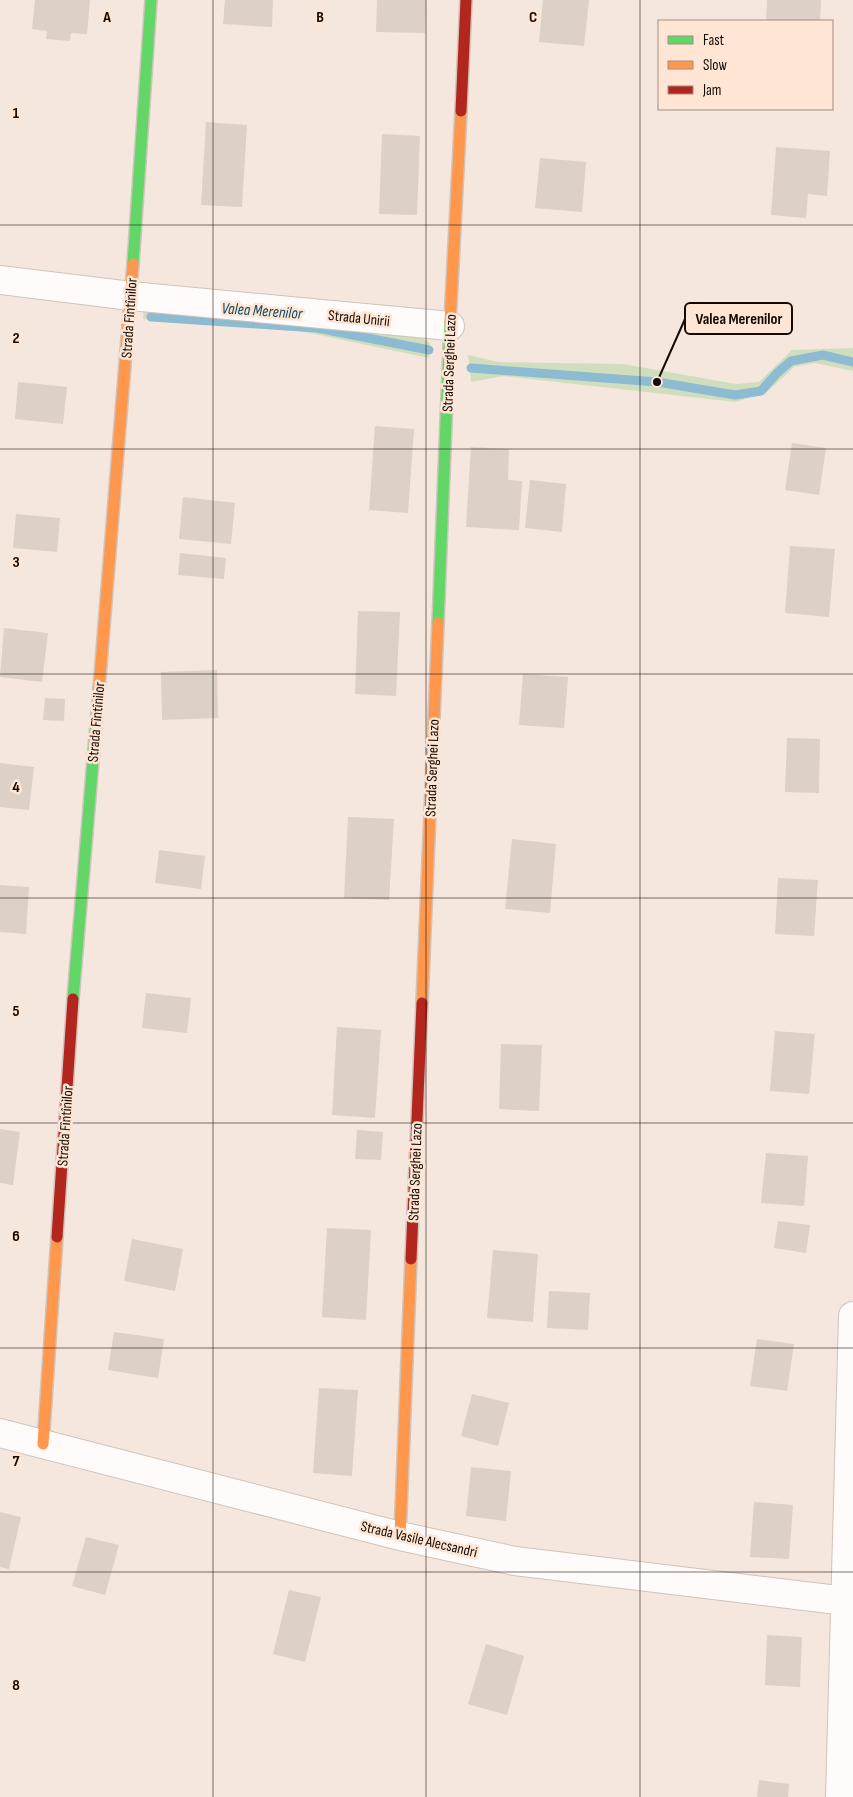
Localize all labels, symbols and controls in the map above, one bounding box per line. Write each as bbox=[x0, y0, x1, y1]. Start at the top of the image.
text: A bbox=[102, 8, 111, 27]
text: B bbox=[316, 8, 324, 27]
text: C bbox=[529, 8, 537, 27]
legend bbox=[658, 20, 833, 110]
text: Fast bbox=[703, 31, 725, 50]
text: Slow bbox=[703, 56, 727, 75]
text: Jam bbox=[702, 81, 721, 100]
text: 1 bbox=[13, 104, 20, 123]
street label: Strada Fîntînilor bbox=[117, 277, 142, 359]
water label: Valea Merenilor bbox=[221, 299, 303, 324]
callout: Valea Merenilor bbox=[685, 303, 792, 334]
street label: Strada Unirii bbox=[327, 306, 391, 331]
text: Valea Merenilor bbox=[696, 310, 783, 329]
street label: Strada Serghei Lazo bbox=[438, 314, 461, 412]
text: 2 bbox=[12, 329, 20, 348]
text: 3 bbox=[12, 553, 20, 572]
street label: Strada Fîntînilor bbox=[84, 680, 110, 763]
street label: Strada Serghei Lazo bbox=[421, 719, 444, 817]
text: 4 bbox=[12, 778, 20, 797]
text: 5 bbox=[12, 1002, 20, 1021]
street label: Strada Fîntînilor bbox=[53, 1085, 78, 1167]
street label: Strada Serghei Lazo bbox=[404, 1123, 427, 1221]
text: 6 bbox=[12, 1227, 20, 1246]
text: 7 bbox=[13, 1452, 20, 1471]
street label: Strada Vasile Alecsandri bbox=[359, 1517, 479, 1562]
text: 8 bbox=[12, 1676, 20, 1695]

